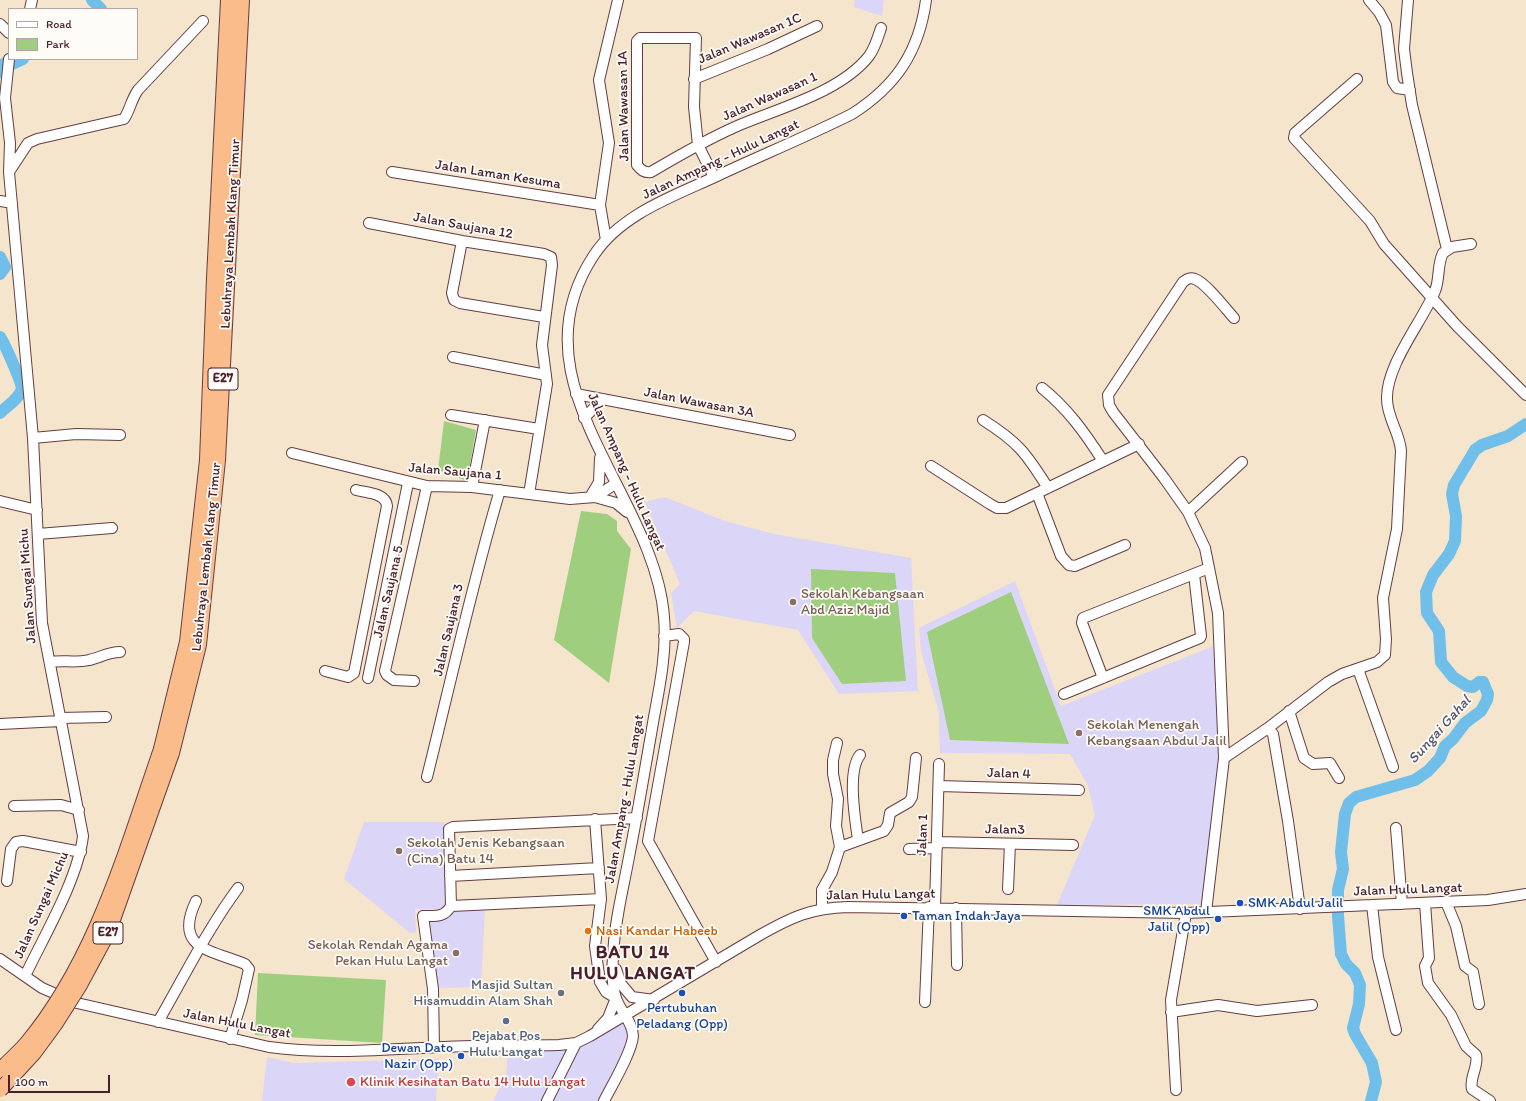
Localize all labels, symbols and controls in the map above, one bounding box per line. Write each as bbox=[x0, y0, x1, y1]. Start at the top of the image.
legend bbox=[8, 8, 138, 60]
street label: Jalan Wawasan 1C bbox=[696, 10, 804, 68]
text: Road bbox=[46, 17, 72, 31]
text: Park bbox=[46, 37, 70, 51]
street label: Jalan Wawasan 1A bbox=[615, 51, 633, 161]
street label: Jalan Wawasan 1 bbox=[720, 69, 820, 125]
street label: Jalan Ampang - Hulu Langat bbox=[640, 116, 802, 204]
street label: Lebuhraya Lembah Klang Timur bbox=[218, 139, 244, 329]
street label: Jalan Laman Kesuma bbox=[434, 157, 562, 193]
street label: Jalan Saujana 12 bbox=[412, 209, 514, 243]
road number: E27 bbox=[208, 368, 238, 390]
street label: Jalan Wawasan 3A bbox=[643, 384, 755, 422]
street label: Jalan Ampang - Hulu Langat bbox=[584, 390, 668, 554]
street label: Jalan Saujana 1 bbox=[408, 460, 502, 484]
street label: Lebuhraya Lembah Klang Timur bbox=[189, 462, 225, 652]
street label: Jalan Sungai Michu bbox=[16, 528, 40, 644]
street label: Jalan Saujana 5 bbox=[370, 544, 408, 640]
street label: Jalan Saujana 3 bbox=[430, 582, 468, 678]
place label: Sekolah Kebangsaan Abd Aziz Majid bbox=[801, 586, 924, 618]
marker: Sekolah Kebangsaan Abd Aziz Majid bbox=[788, 597, 798, 607]
water label: Sungai Gahal bbox=[1405, 692, 1475, 768]
street label: Jalan Ampang - Hulu Langat bbox=[602, 713, 648, 885]
place label: Sekolah Menengah Kebangsaan Abdul Jalil bbox=[1087, 717, 1227, 750]
marker: Sekolah Menengah Kebangsaan Abdul Jalil bbox=[1074, 728, 1084, 738]
street label: Jalan 4 bbox=[987, 765, 1031, 783]
street label: Jalan 1 bbox=[914, 814, 932, 856]
street label: Jalan3 bbox=[985, 821, 1025, 839]
place label: Sekolah Jenis Kebangsaan (Cina) Batu 14 bbox=[407, 835, 565, 868]
marker: Sekolah Jenis Kebangsaan (Cina) Batu 14 bbox=[394, 846, 404, 856]
street label: Jalan Sungai Michu bbox=[11, 849, 73, 961]
street label: Jalan Hulu Langat bbox=[1353, 880, 1463, 900]
street label: Jalan Hulu Langat bbox=[826, 886, 936, 904]
place label: SMK Abdul Jalil bbox=[1248, 895, 1343, 911]
marker: SMK Abdul Jalil bbox=[1235, 898, 1245, 908]
place label: SMK Abdul Jalil (Opp) bbox=[1143, 903, 1210, 936]
place label: Taman Indah Jaya bbox=[912, 908, 1021, 924]
marker: Taman Indah Jaya bbox=[899, 911, 909, 921]
marker: SMK Abdul Jalil (Opp) bbox=[1213, 914, 1223, 924]
road number: E27 bbox=[93, 922, 123, 944]
place label: Nasi Kandar Habeeb bbox=[596, 923, 718, 939]
marker: Nasi Kandar Habeeb bbox=[583, 926, 593, 936]
place label: Sekolah Rendah Agama Pekan Hulu Langat bbox=[308, 937, 448, 970]
district label: BATU 14 HULU LANGAT bbox=[569, 942, 697, 984]
marker: Sekolah Rendah Agama Pekan Hulu Langat bbox=[451, 948, 461, 958]
place label: Masjid Sultan Hisamuddin Alam Shah bbox=[414, 977, 553, 1010]
marker: Masjid Sultan Hisamuddin Alam Shah bbox=[556, 988, 566, 998]
marker: Pertubuhan Peladang (Opp) bbox=[677, 988, 687, 998]
place label: Pertubuhan Peladang (Opp) bbox=[636, 1000, 728, 1032]
street label: Jalan Hulu Langat bbox=[182, 1005, 292, 1043]
marker: Pejabat Pos Hulu Langat bbox=[501, 1016, 511, 1026]
place label: Pejabat Pos Hulu Langat bbox=[469, 1028, 543, 1060]
place label: Dewan Dato Nazir (Opp) bbox=[381, 1040, 453, 1072]
marker: Dewan Dato Nazir (Opp) bbox=[456, 1051, 466, 1061]
scale bar bbox=[10, 1067, 112, 1093]
place label: Klinik Kesihatan Batu 14 Hulu Langat bbox=[360, 1074, 585, 1090]
text: 100 m bbox=[15, 1075, 48, 1089]
marker: Klinik Kesihatan Batu 14 Hulu Langat bbox=[345, 1076, 357, 1088]

